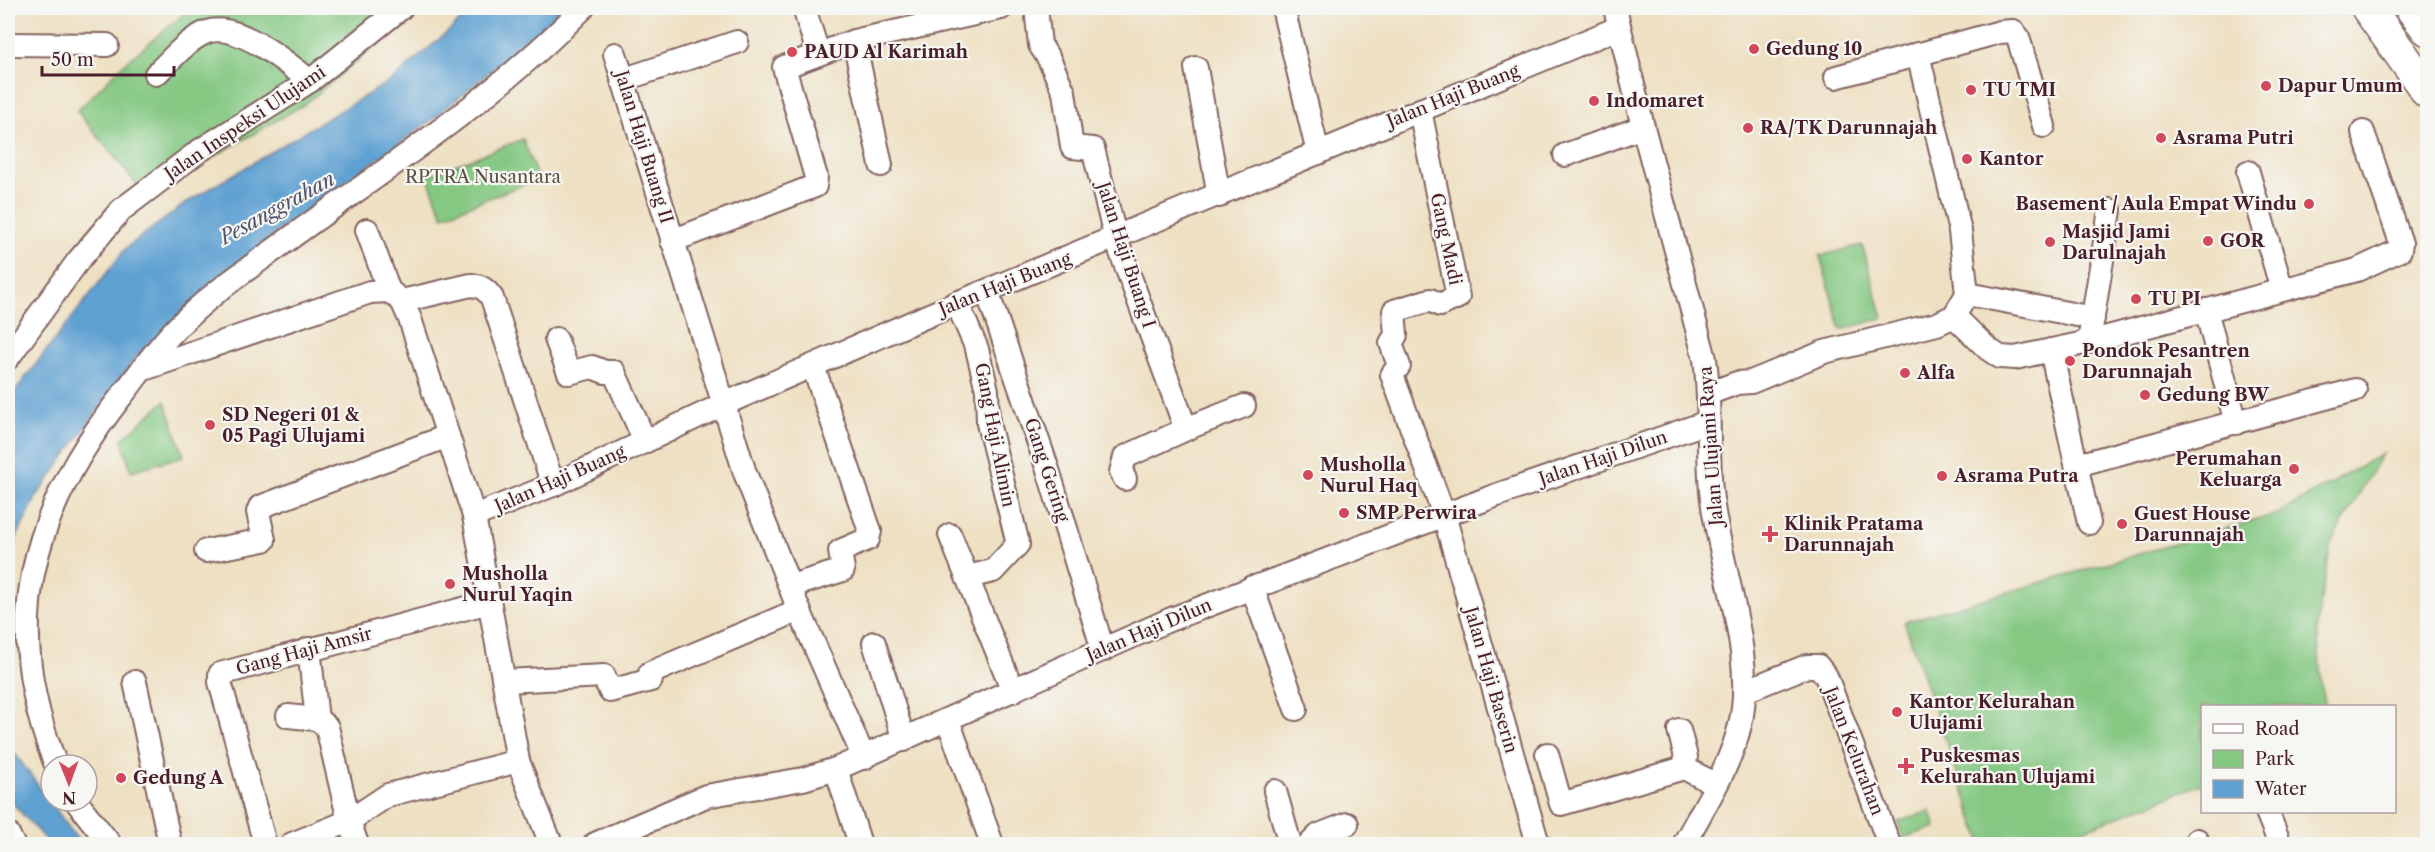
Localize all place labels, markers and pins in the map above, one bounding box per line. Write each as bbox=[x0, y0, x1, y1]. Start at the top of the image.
place label: Gedung 10 bbox=[1766, 38, 1863, 60]
place label: PAUD Al Karimah bbox=[804, 41, 969, 63]
marker: Gedung 10 bbox=[1747, 42, 1761, 56]
marker: PAUD Al Karimah bbox=[785, 45, 799, 59]
place label: Dapur Umum bbox=[2278, 75, 2403, 97]
place label: TU TMI bbox=[1983, 79, 2056, 101]
marker: Dapur Umum bbox=[2259, 79, 2273, 93]
marker: TU TMI bbox=[1964, 83, 1978, 97]
place label: Indomaret bbox=[1606, 90, 1705, 112]
marker: Indomaret bbox=[1587, 94, 1601, 108]
place label: RA/TK Darunnajah bbox=[1760, 117, 1938, 139]
marker: RA/TK Darunnajah bbox=[1741, 121, 1755, 135]
place label: Asrama Putri bbox=[2172, 127, 2294, 149]
marker: Asrama Putri bbox=[2154, 131, 2168, 145]
place label: Kantor bbox=[1979, 148, 2044, 170]
marker: Kantor bbox=[1960, 152, 1974, 166]
place label: Basement / Aula Empat Windu bbox=[2016, 193, 2297, 215]
marker: Basement / Aula Empat Windu bbox=[2302, 197, 2316, 211]
place label: Masjid Jami Darulnajah bbox=[2062, 221, 2171, 264]
place label: GOR bbox=[2220, 230, 2266, 252]
marker: GOR bbox=[2201, 234, 2215, 248]
marker: Masjid Jami Darulnajah bbox=[2043, 235, 2057, 249]
place label: TU PI bbox=[2148, 288, 2201, 310]
marker: TU PI bbox=[2129, 292, 2143, 306]
place label: Pondok Pesantren Darunnajah bbox=[2082, 340, 2250, 383]
marker: Pondok Pesantren Darunnajah bbox=[2063, 354, 2077, 368]
place label: Alfa bbox=[1916, 362, 1956, 384]
marker: Alfa bbox=[1898, 366, 1912, 380]
place label: Gedung BW bbox=[2157, 384, 2270, 406]
marker: Gedung BW bbox=[2138, 388, 2152, 402]
place label: SD Negeri 01 & 05 Pagi Ulujami bbox=[222, 404, 366, 447]
marker: SD Negeri 01 & 05 Pagi Ulujami bbox=[203, 418, 217, 432]
place label: Perumahan Keluarga bbox=[2175, 448, 2283, 491]
place label: Musholla Nurul Haq bbox=[1320, 454, 1418, 497]
marker: Perumahan Keluarga bbox=[2287, 462, 2301, 476]
place label: Asrama Putra bbox=[1953, 465, 2079, 487]
marker: Musholla Nurul Haq bbox=[1301, 468, 1315, 482]
marker: Asrama Putra bbox=[1935, 469, 1949, 483]
place label: SMP Perwira bbox=[1356, 502, 1478, 524]
place label: Guest House Darunnajah bbox=[2134, 503, 2251, 546]
marker: SMP Perwira bbox=[1337, 506, 1351, 520]
place label: Klinik Pratama Darunnajah bbox=[1784, 513, 1924, 556]
marker: Guest House Darunnajah bbox=[2115, 517, 2129, 531]
marker: Klinik Pratama Darunnajah bbox=[1761, 525, 1779, 543]
place label: Musholla Nurul Yaqin bbox=[462, 563, 573, 606]
marker: Musholla Nurul Yaqin bbox=[443, 577, 457, 591]
place label: Kantor Kelurahan Ulujami bbox=[1909, 691, 2076, 734]
marker: Kantor Kelurahan Ulujami bbox=[1890, 705, 1904, 719]
place label: Puskesmas Kelurahan Ulujami bbox=[1920, 745, 2096, 788]
marker: Puskesmas Kelurahan Ulujami bbox=[1897, 757, 1915, 775]
place label: Gedung A bbox=[133, 767, 224, 789]
marker: Gedung A bbox=[114, 771, 128, 785]

